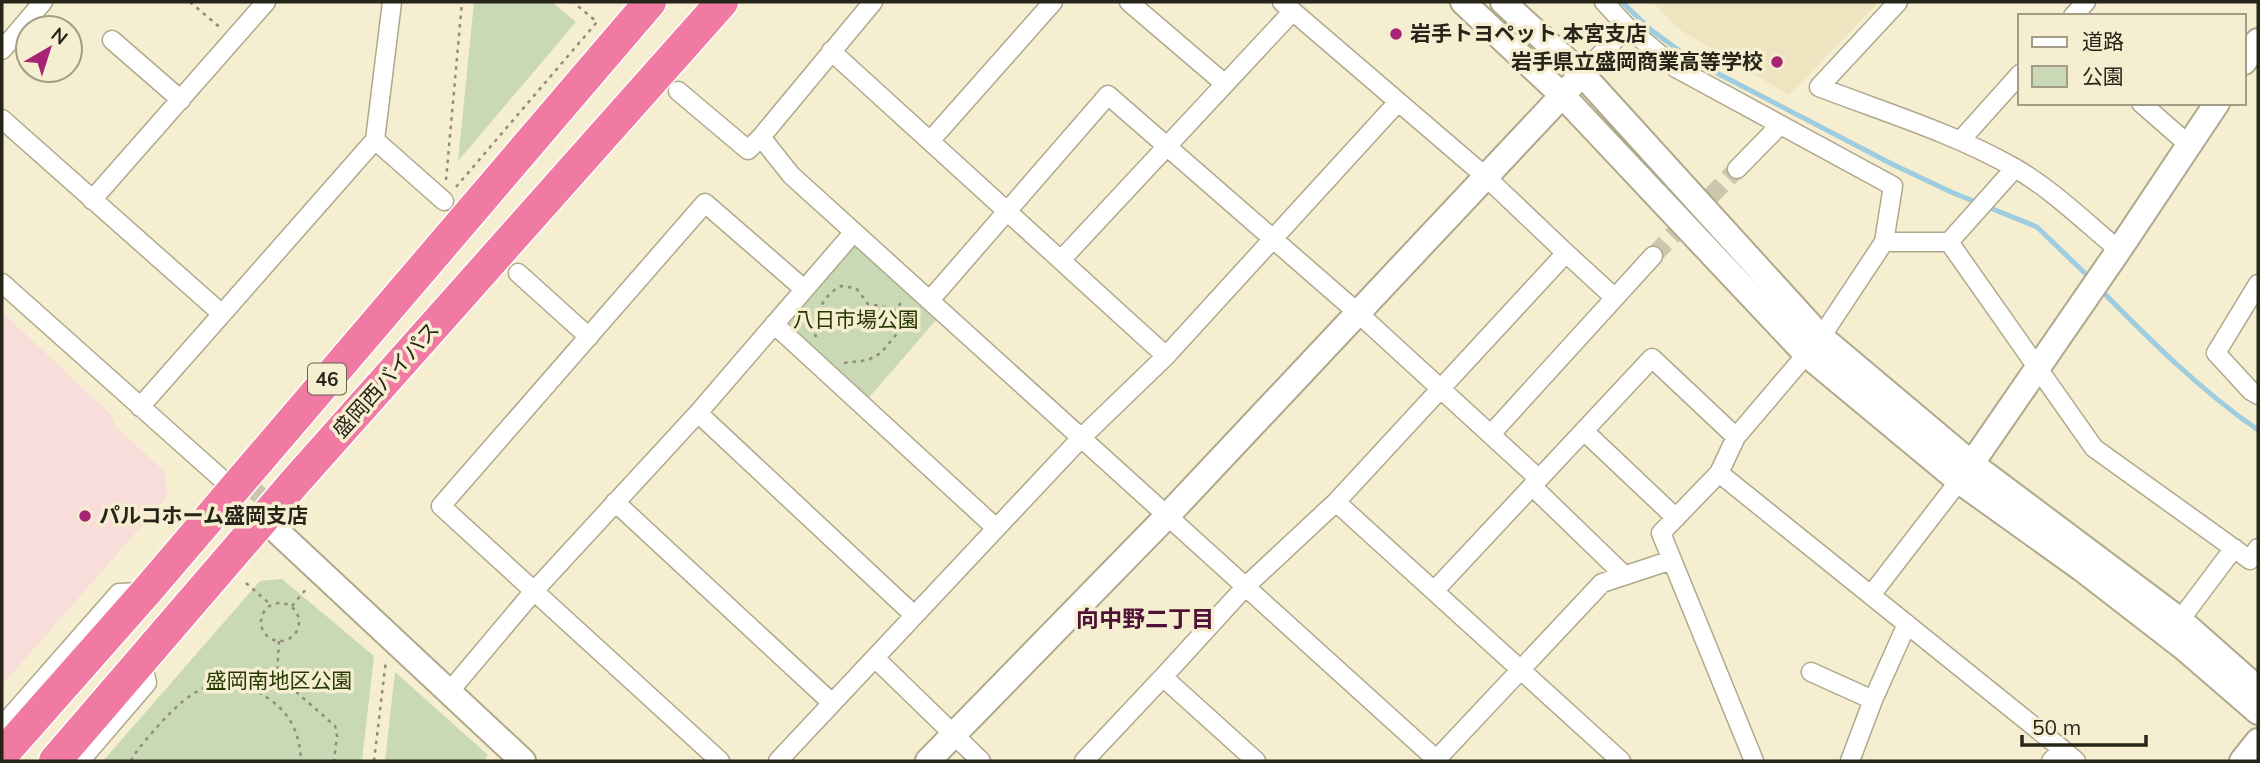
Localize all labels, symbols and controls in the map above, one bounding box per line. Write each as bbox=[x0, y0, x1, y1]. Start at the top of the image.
north arrow bbox=[14, 14, 84, 84]
legend bbox=[2018, 14, 2246, 105]
place label: 岩手トヨペット 本宮支店 bbox=[1410, 20, 1647, 46]
text: N bbox=[47, 22, 73, 50]
marker: 岩手トヨペット 本宮支店 bbox=[1388, 26, 1404, 42]
text: 道路 bbox=[2082, 28, 2124, 54]
place label: 岩手県立盛岡商業高等学校 bbox=[1511, 48, 1763, 74]
marker: 岩手県立盛岡商業高等学校 bbox=[1769, 54, 1785, 70]
text: 公園 bbox=[2082, 63, 2124, 89]
park label: 八日市場公園 bbox=[793, 306, 919, 332]
street label: 盛岡西バイパス bbox=[327, 316, 444, 442]
road number: 46 bbox=[308, 364, 346, 394]
place label: パルコホーム盛岡支店 bbox=[99, 502, 308, 528]
marker: パルコホーム盛岡支店 bbox=[77, 508, 93, 524]
district label: 向中野二丁目 bbox=[1076, 604, 1214, 633]
park label: 盛岡南地区公園 bbox=[206, 667, 353, 693]
scale bar bbox=[2022, 704, 2146, 748]
text: 50 m bbox=[2032, 714, 2081, 740]

